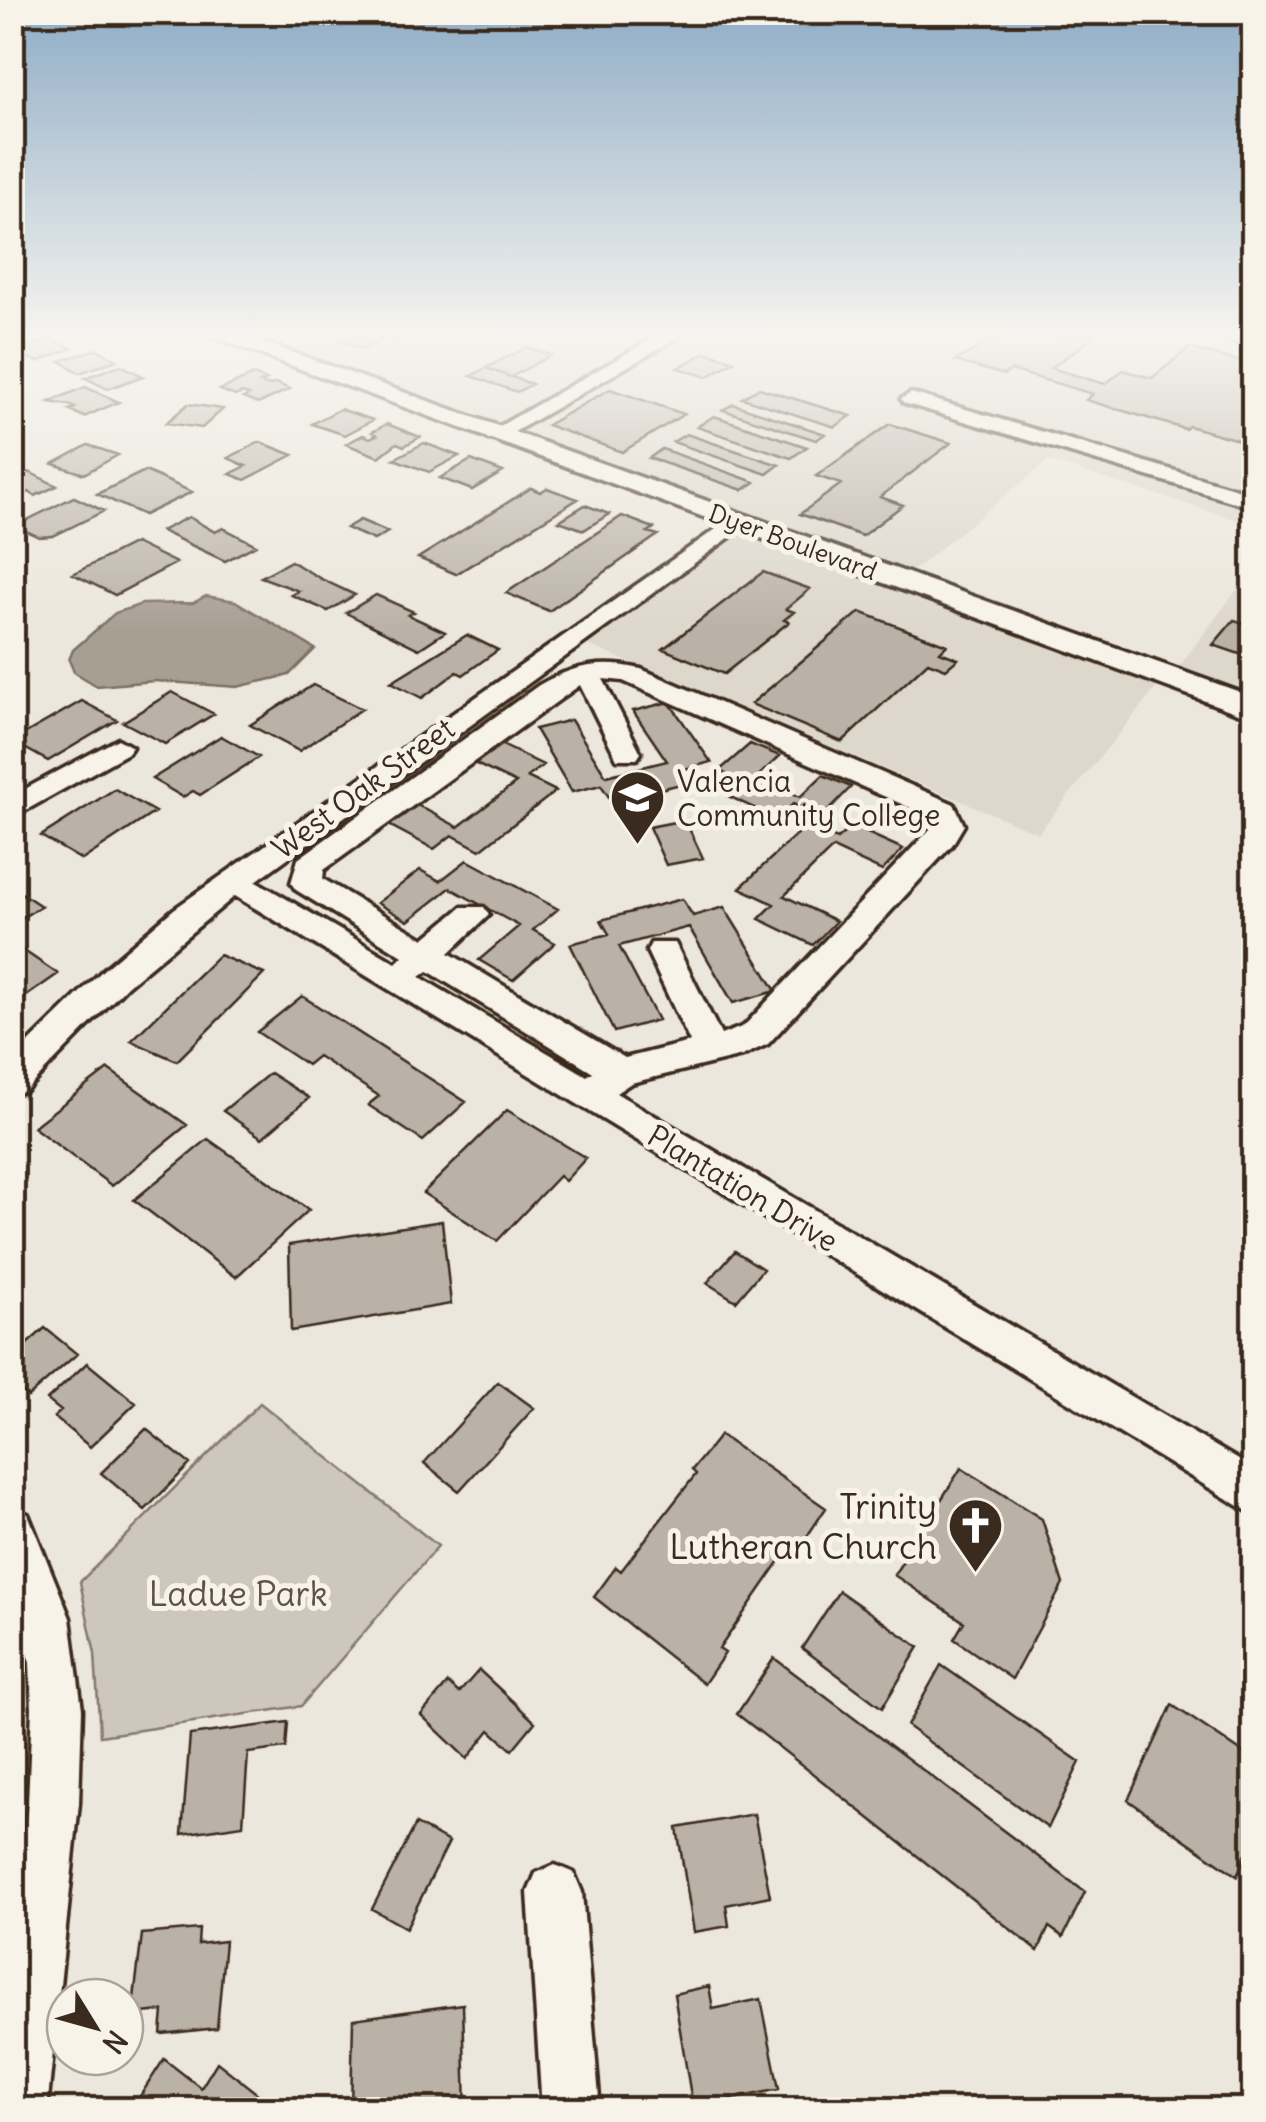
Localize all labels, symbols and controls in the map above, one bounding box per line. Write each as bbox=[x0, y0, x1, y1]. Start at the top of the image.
street label: Dyer Boulevard bbox=[705, 497, 881, 587]
street label: West Oak Street bbox=[264, 709, 462, 867]
place label: Valencia Community College bbox=[677, 762, 941, 834]
school or university icon: Valencia Community College bbox=[608, 768, 668, 847]
street label: Plantation Drive bbox=[641, 1116, 845, 1260]
place label: Trinity Lutheran Church bbox=[669, 1484, 937, 1568]
church icon: Trinity Lutheran Church bbox=[946, 1496, 1006, 1575]
park label: Ladue Park bbox=[149, 1571, 328, 1615]
north arrow bbox=[45, 1977, 145, 2077]
text: N bbox=[95, 2023, 135, 2061]

